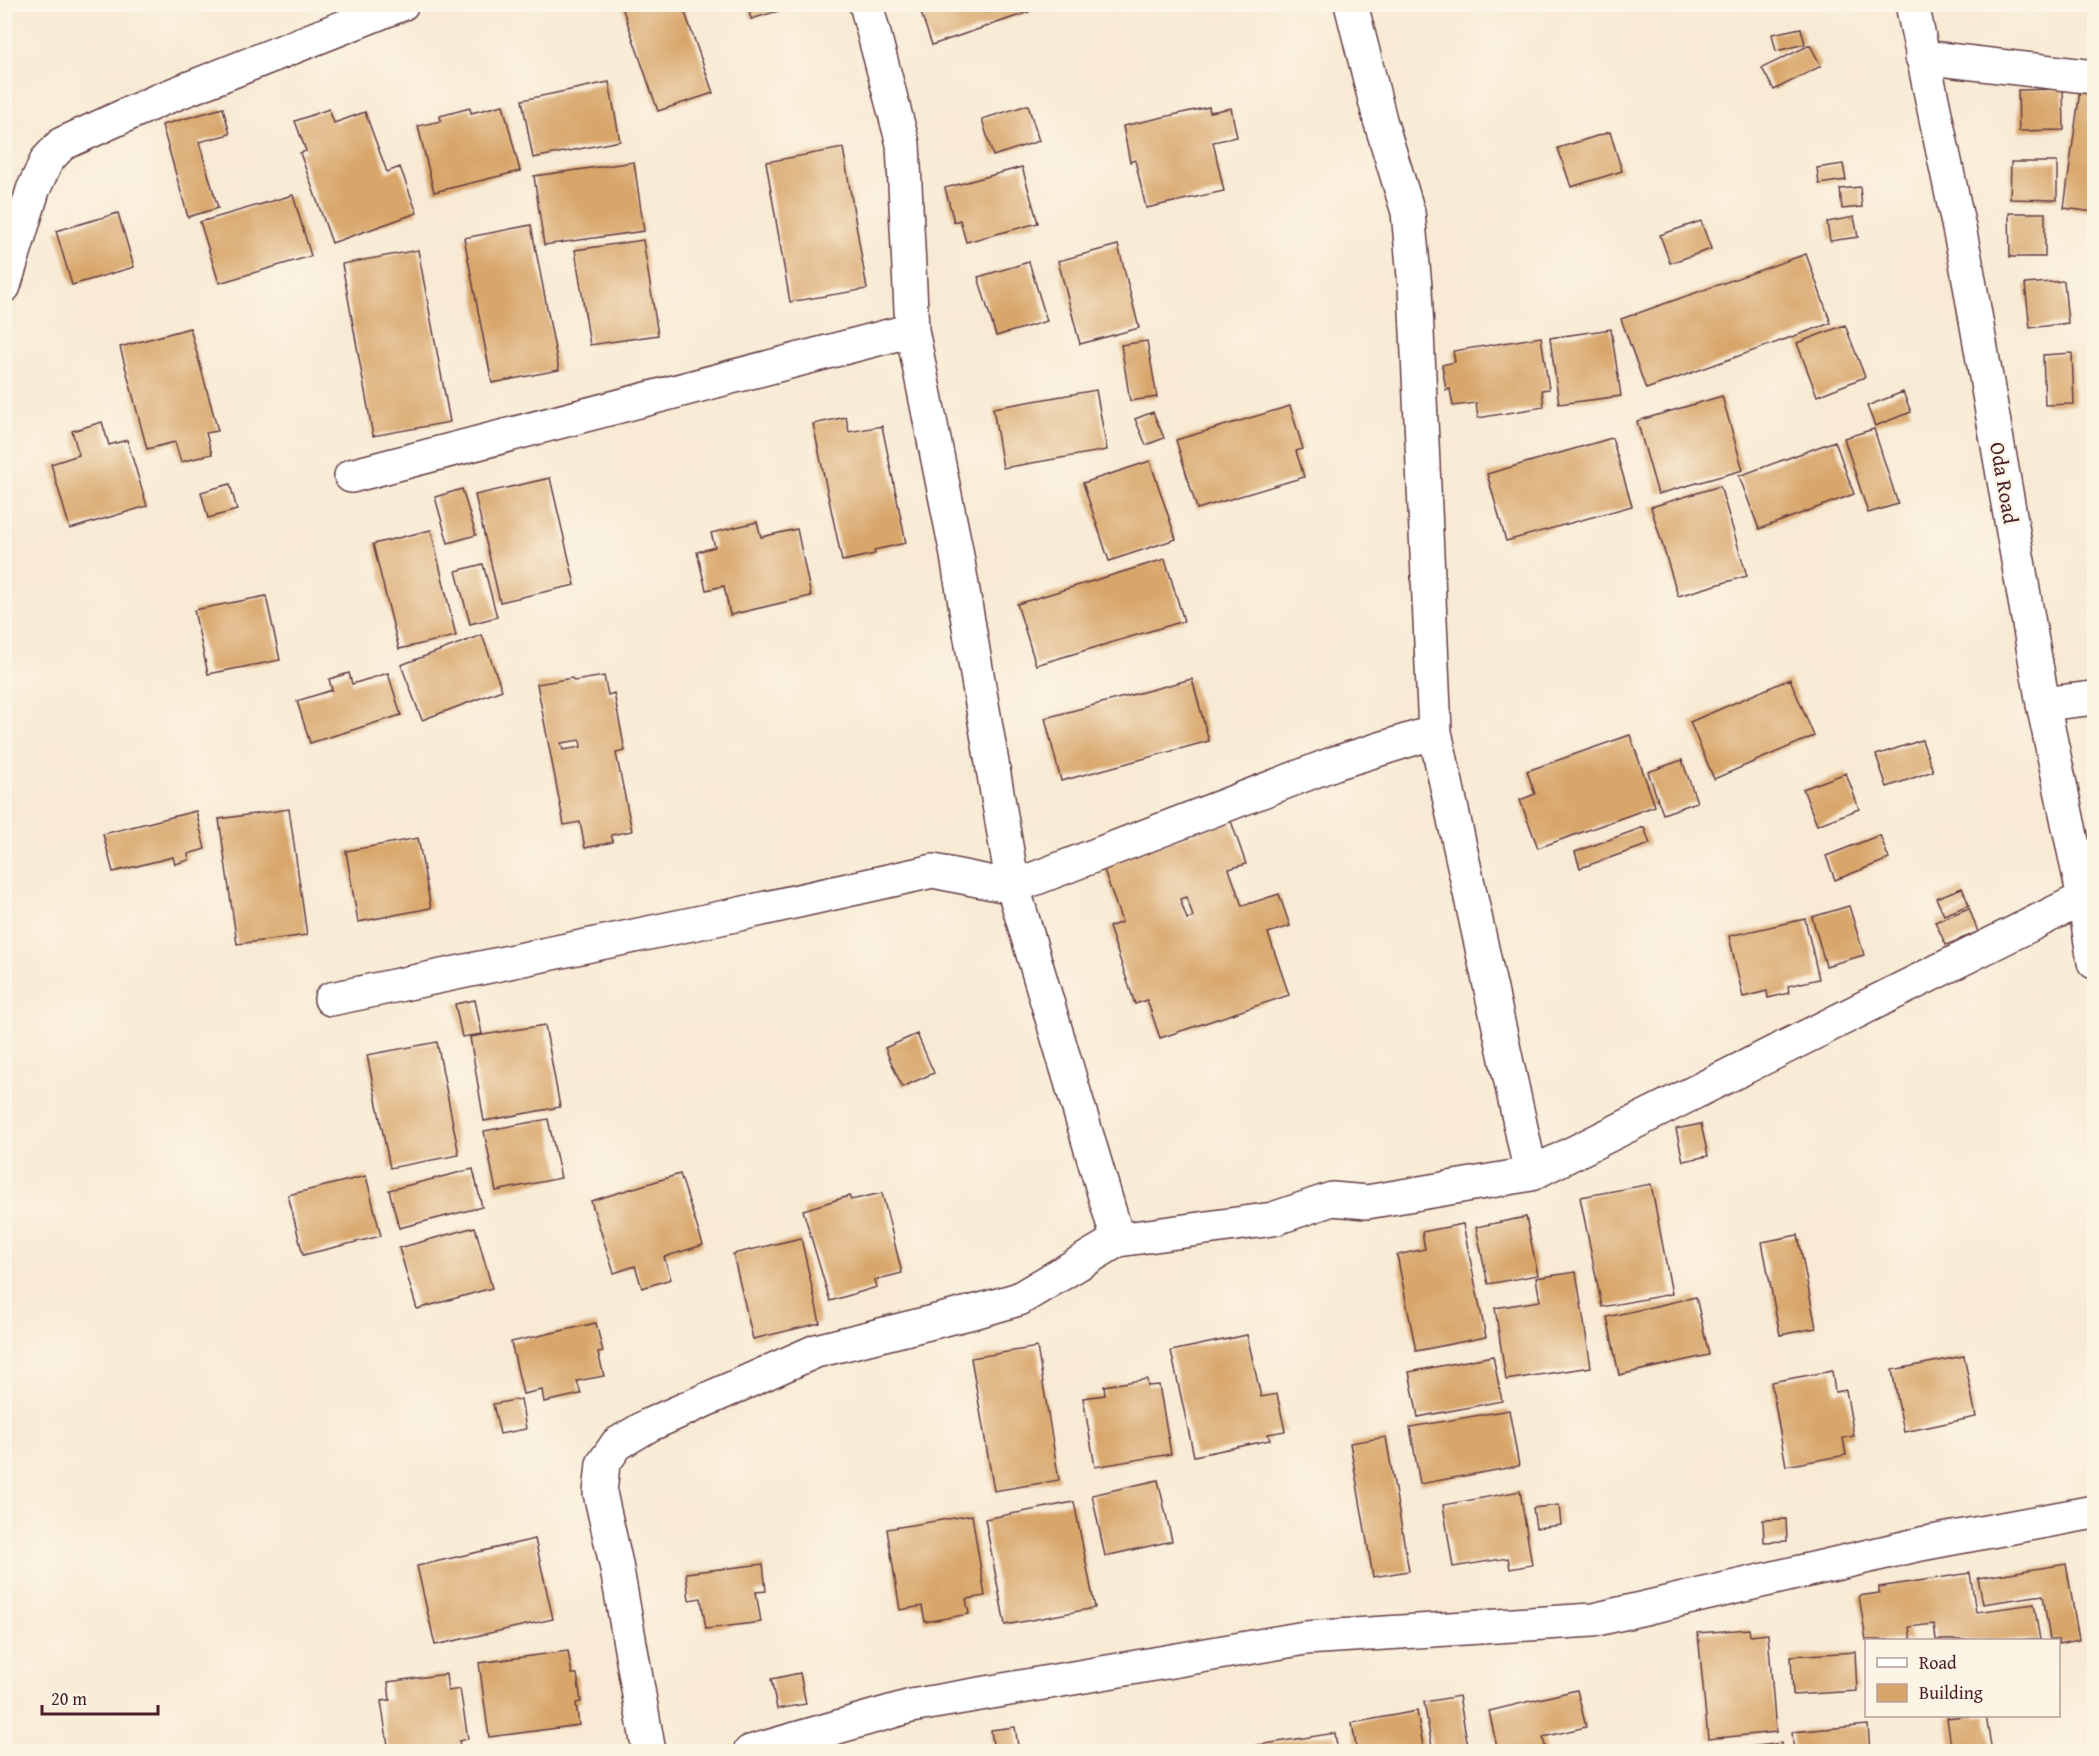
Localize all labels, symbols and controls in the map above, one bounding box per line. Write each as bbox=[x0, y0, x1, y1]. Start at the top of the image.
street label: Oda Road bbox=[1982, 440, 2027, 527]
legend bbox=[1865, 1639, 2060, 1717]
text: Road bbox=[1919, 1649, 1957, 1676]
scale bar bbox=[42, 1678, 158, 1716]
text: Building bbox=[1919, 1679, 1983, 1706]
text: 20 m bbox=[51, 1685, 87, 1712]

